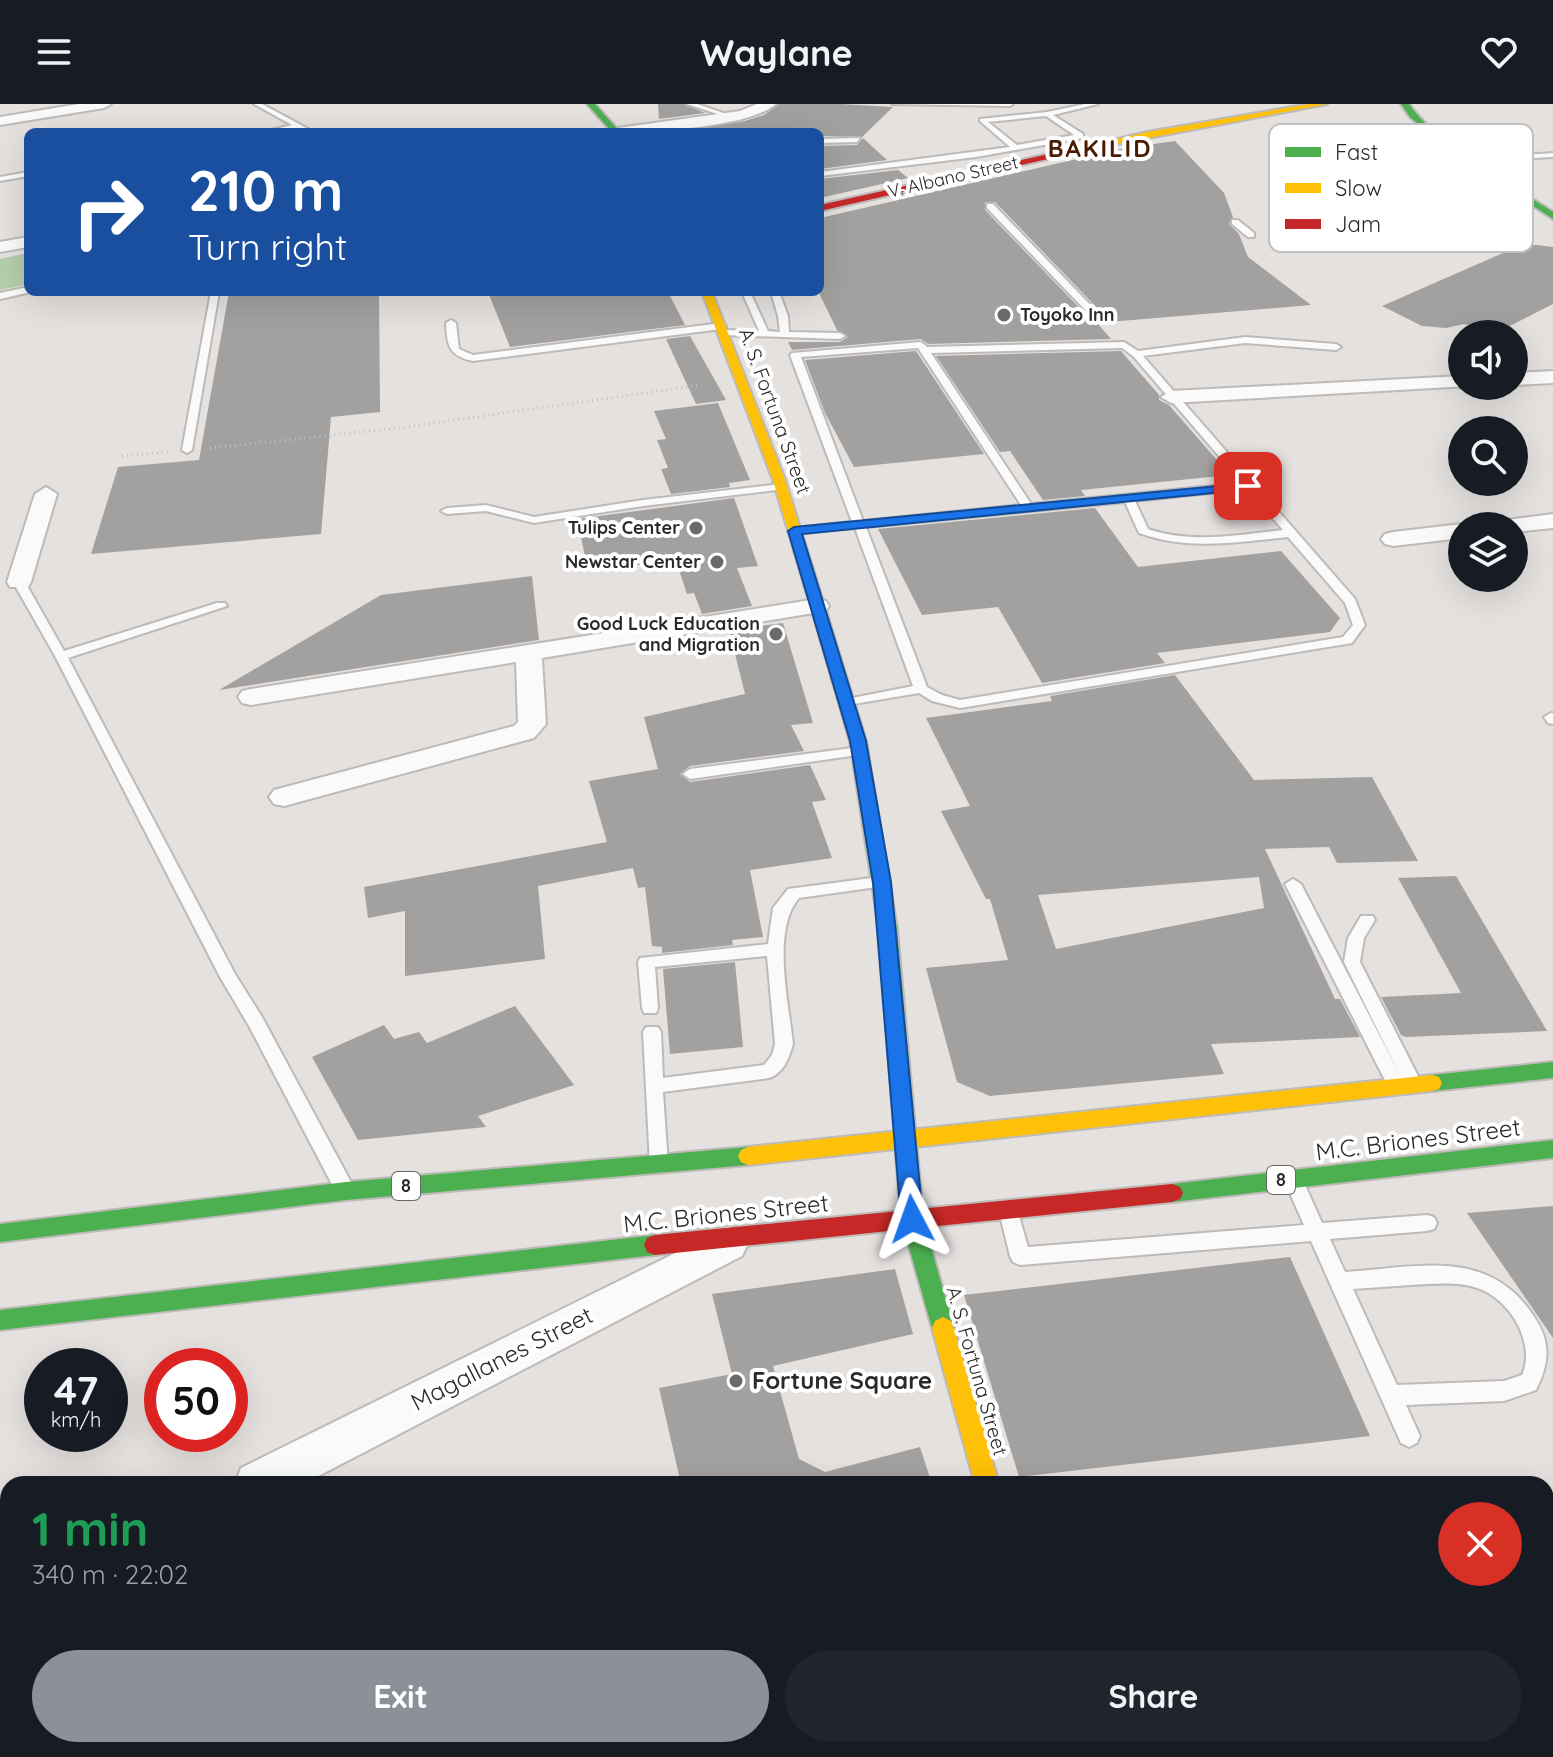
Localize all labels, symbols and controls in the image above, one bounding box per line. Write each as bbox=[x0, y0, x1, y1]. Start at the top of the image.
icon: menu bbox=[32, 30, 76, 74]
text: Waylane bbox=[700, 30, 853, 75]
icon: heart bbox=[1477, 30, 1521, 74]
legend bbox=[1269, 124, 1533, 252]
district label: BAKILID bbox=[1048, 133, 1152, 163]
text: Fast bbox=[1335, 138, 1378, 166]
street label: V. Albano Street bbox=[885, 150, 1020, 203]
text: 210 m bbox=[188, 155, 343, 225]
icon: right bbox=[56, 160, 160, 264]
text: Slow bbox=[1335, 174, 1382, 202]
text: Jam bbox=[1335, 210, 1381, 238]
text: Turn right bbox=[188, 224, 347, 269]
place label: Toyoko Inn bbox=[1020, 303, 1115, 326]
marker: Toyoko Inn bbox=[995, 306, 1013, 324]
map controls bbox=[1448, 320, 1528, 592]
button: sound bbox=[1448, 320, 1528, 400]
street label: A. S. Fortuna Street bbox=[734, 324, 817, 498]
button: search bbox=[1448, 416, 1528, 496]
pin bbox=[1214, 452, 1282, 520]
icon: arrive bbox=[1226, 464, 1270, 508]
button: layers bbox=[1448, 512, 1528, 592]
place label: Tulips Center bbox=[568, 516, 680, 539]
marker: Tulips Center bbox=[687, 519, 705, 537]
place label: Newstar Center bbox=[565, 550, 701, 573]
marker: Newstar Center bbox=[708, 553, 726, 571]
place label: Good Luck Education and Migration bbox=[577, 612, 760, 656]
marker: Good Luck Education and Migration bbox=[767, 625, 785, 643]
street label: M.C. Briones Street bbox=[1314, 1112, 1522, 1166]
road number: 8 bbox=[1267, 1166, 1295, 1194]
road number: 8 bbox=[392, 1172, 420, 1200]
position arrow bbox=[870, 1177, 954, 1261]
street label: M.C. Briones Street bbox=[622, 1187, 830, 1239]
street label: A. S. Fortuna Street bbox=[941, 1283, 1014, 1459]
street label: Magallanes Street bbox=[406, 1299, 598, 1417]
speed limit sign: 50 bbox=[144, 1348, 248, 1452]
text: 47 bbox=[54, 1365, 98, 1415]
place label: Fortune Square bbox=[752, 1365, 932, 1395]
marker: Fortune Square bbox=[727, 1372, 745, 1390]
text: km/h bbox=[51, 1407, 101, 1432]
text: 1 min bbox=[32, 1498, 148, 1558]
button: close bbox=[1438, 1502, 1522, 1586]
text: 340 m · 22:02 bbox=[32, 1558, 188, 1591]
button: Exit bbox=[32, 1650, 769, 1742]
button: Share bbox=[785, 1650, 1522, 1742]

